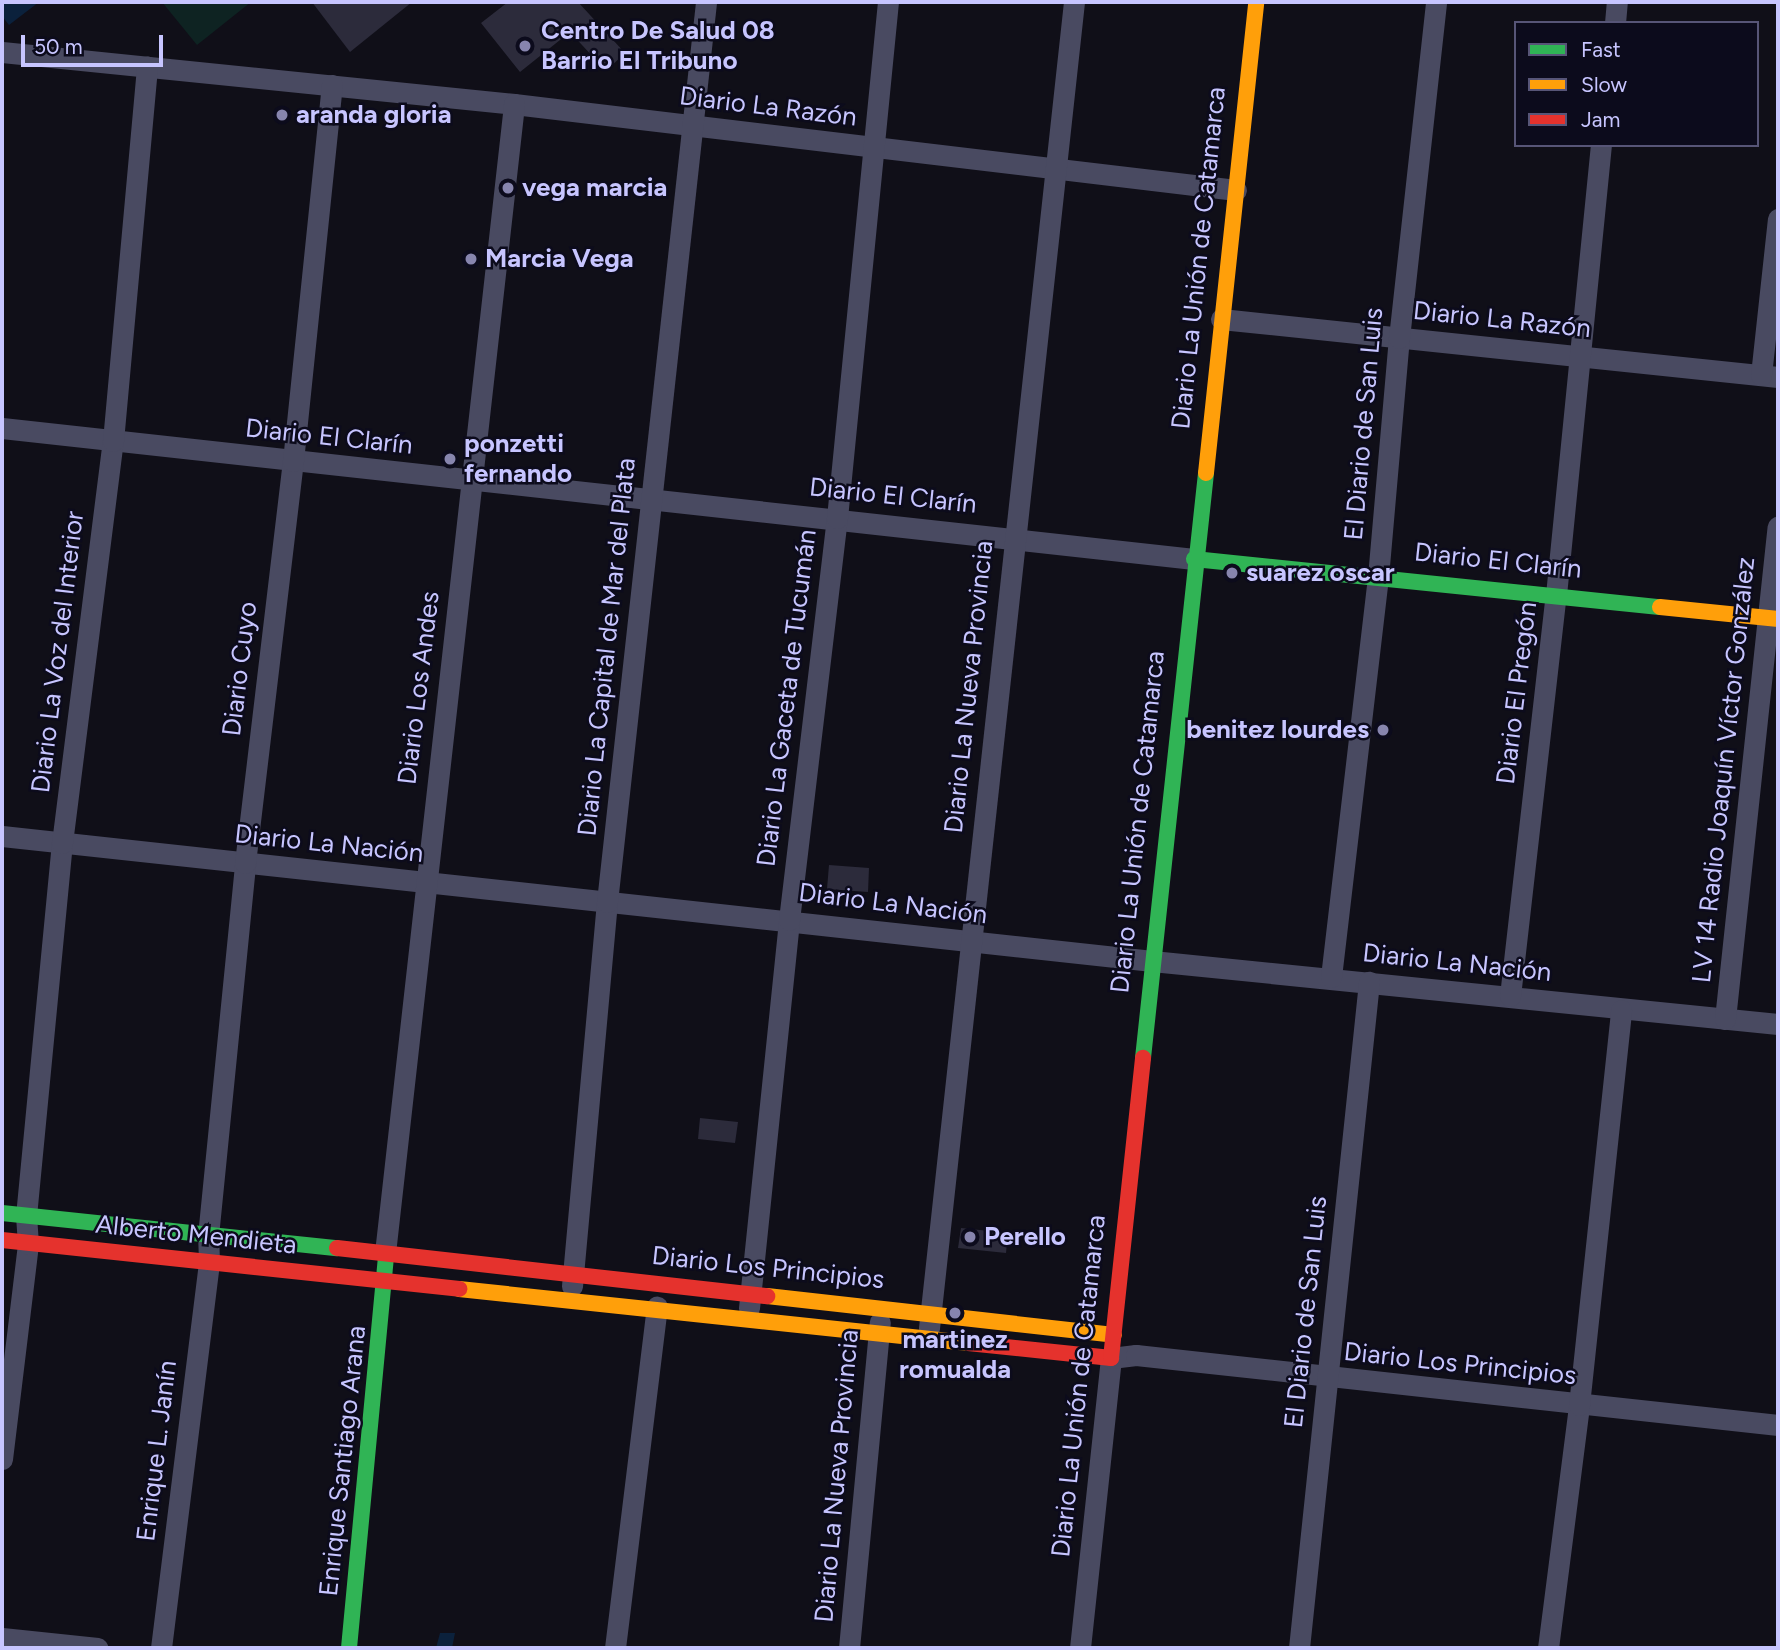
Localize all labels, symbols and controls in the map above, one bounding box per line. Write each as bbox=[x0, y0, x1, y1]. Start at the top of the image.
place label: Centro De Salud 08 Barrio El Tribuno bbox=[541, 15, 775, 76]
scale bar bbox=[24, 21, 166, 65]
legend bbox=[1514, 21, 1759, 147]
text: 50 m bbox=[34, 34, 83, 59]
marker: Centro De Salud 08 Barrio El Tribuno bbox=[515, 36, 535, 56]
text: Fast bbox=[1581, 37, 1621, 62]
text: Slow bbox=[1581, 72, 1627, 97]
street label: Diario La Razón bbox=[677, 81, 859, 133]
street label: Diario La Unión de Catamarca bbox=[1166, 85, 1232, 431]
place label: aranda gloria bbox=[296, 99, 452, 131]
marker: aranda gloria bbox=[274, 107, 290, 123]
text: Jam bbox=[1581, 107, 1620, 132]
place label: vega marcia bbox=[522, 172, 667, 204]
marker: vega marcia bbox=[500, 180, 516, 196]
place label: Marcia Vega bbox=[485, 243, 634, 275]
marker: Marcia Vega bbox=[463, 251, 479, 267]
street label: Diario La Razón bbox=[1412, 295, 1592, 345]
street label: El Diario de San Luis bbox=[1338, 306, 1390, 542]
street label: Diario El Clarín bbox=[244, 413, 414, 461]
place label: ponzetti fernando bbox=[464, 428, 572, 490]
marker: ponzetti fernando bbox=[442, 451, 458, 467]
street label: Diario La Capital de Mar del Plata bbox=[572, 456, 642, 838]
street label: Diario El Clarín bbox=[808, 472, 978, 520]
street label: Diario La Voz del Interior bbox=[25, 509, 91, 795]
street label: Diario La Gaceta de Tucumán bbox=[751, 528, 823, 868]
street label: Diario El Clarín bbox=[1413, 537, 1583, 585]
street label: Diario La Nueva Provincia bbox=[938, 539, 1000, 835]
street label: LV 14 Radio Joaquín Víctor González bbox=[1686, 556, 1762, 984]
place label: suarez oscar bbox=[1246, 557, 1395, 589]
marker: suarez oscar bbox=[1224, 565, 1240, 581]
street label: Diario Los Andes bbox=[392, 590, 446, 786]
street label: Diario Cuyo bbox=[216, 600, 264, 738]
street label: Diario El Pregón bbox=[1490, 600, 1544, 786]
street label: Diario La Unión de Catamarca bbox=[1105, 649, 1171, 995]
place label: benitez lourdes bbox=[1186, 714, 1369, 746]
marker: benitez lourdes bbox=[1375, 722, 1391, 738]
street label: Diario La Nación bbox=[233, 819, 425, 869]
street label: Diario La Nación bbox=[797, 877, 989, 931]
street label: Diario La Nación bbox=[1361, 938, 1553, 988]
street label: El Diario de San Luis bbox=[1278, 1194, 1334, 1430]
street label: Alberto Mendieta bbox=[94, 1209, 298, 1261]
street label: Diario La Unión de Catamarca bbox=[1046, 1213, 1112, 1559]
place label: Perello bbox=[984, 1221, 1066, 1253]
marker: Perello bbox=[962, 1229, 978, 1245]
street label: Diario Los Principios bbox=[650, 1240, 886, 1296]
marker: martinez romualda bbox=[947, 1305, 963, 1321]
street label: Enrique Santiago Arana bbox=[313, 1324, 373, 1598]
place label: martinez romualda bbox=[899, 1324, 1011, 1386]
street label: Diario La Nueva Provincia bbox=[809, 1328, 865, 1624]
street label: Diario Los Principios bbox=[1342, 1336, 1578, 1392]
street label: Enrique L. Janín bbox=[130, 1359, 184, 1543]

